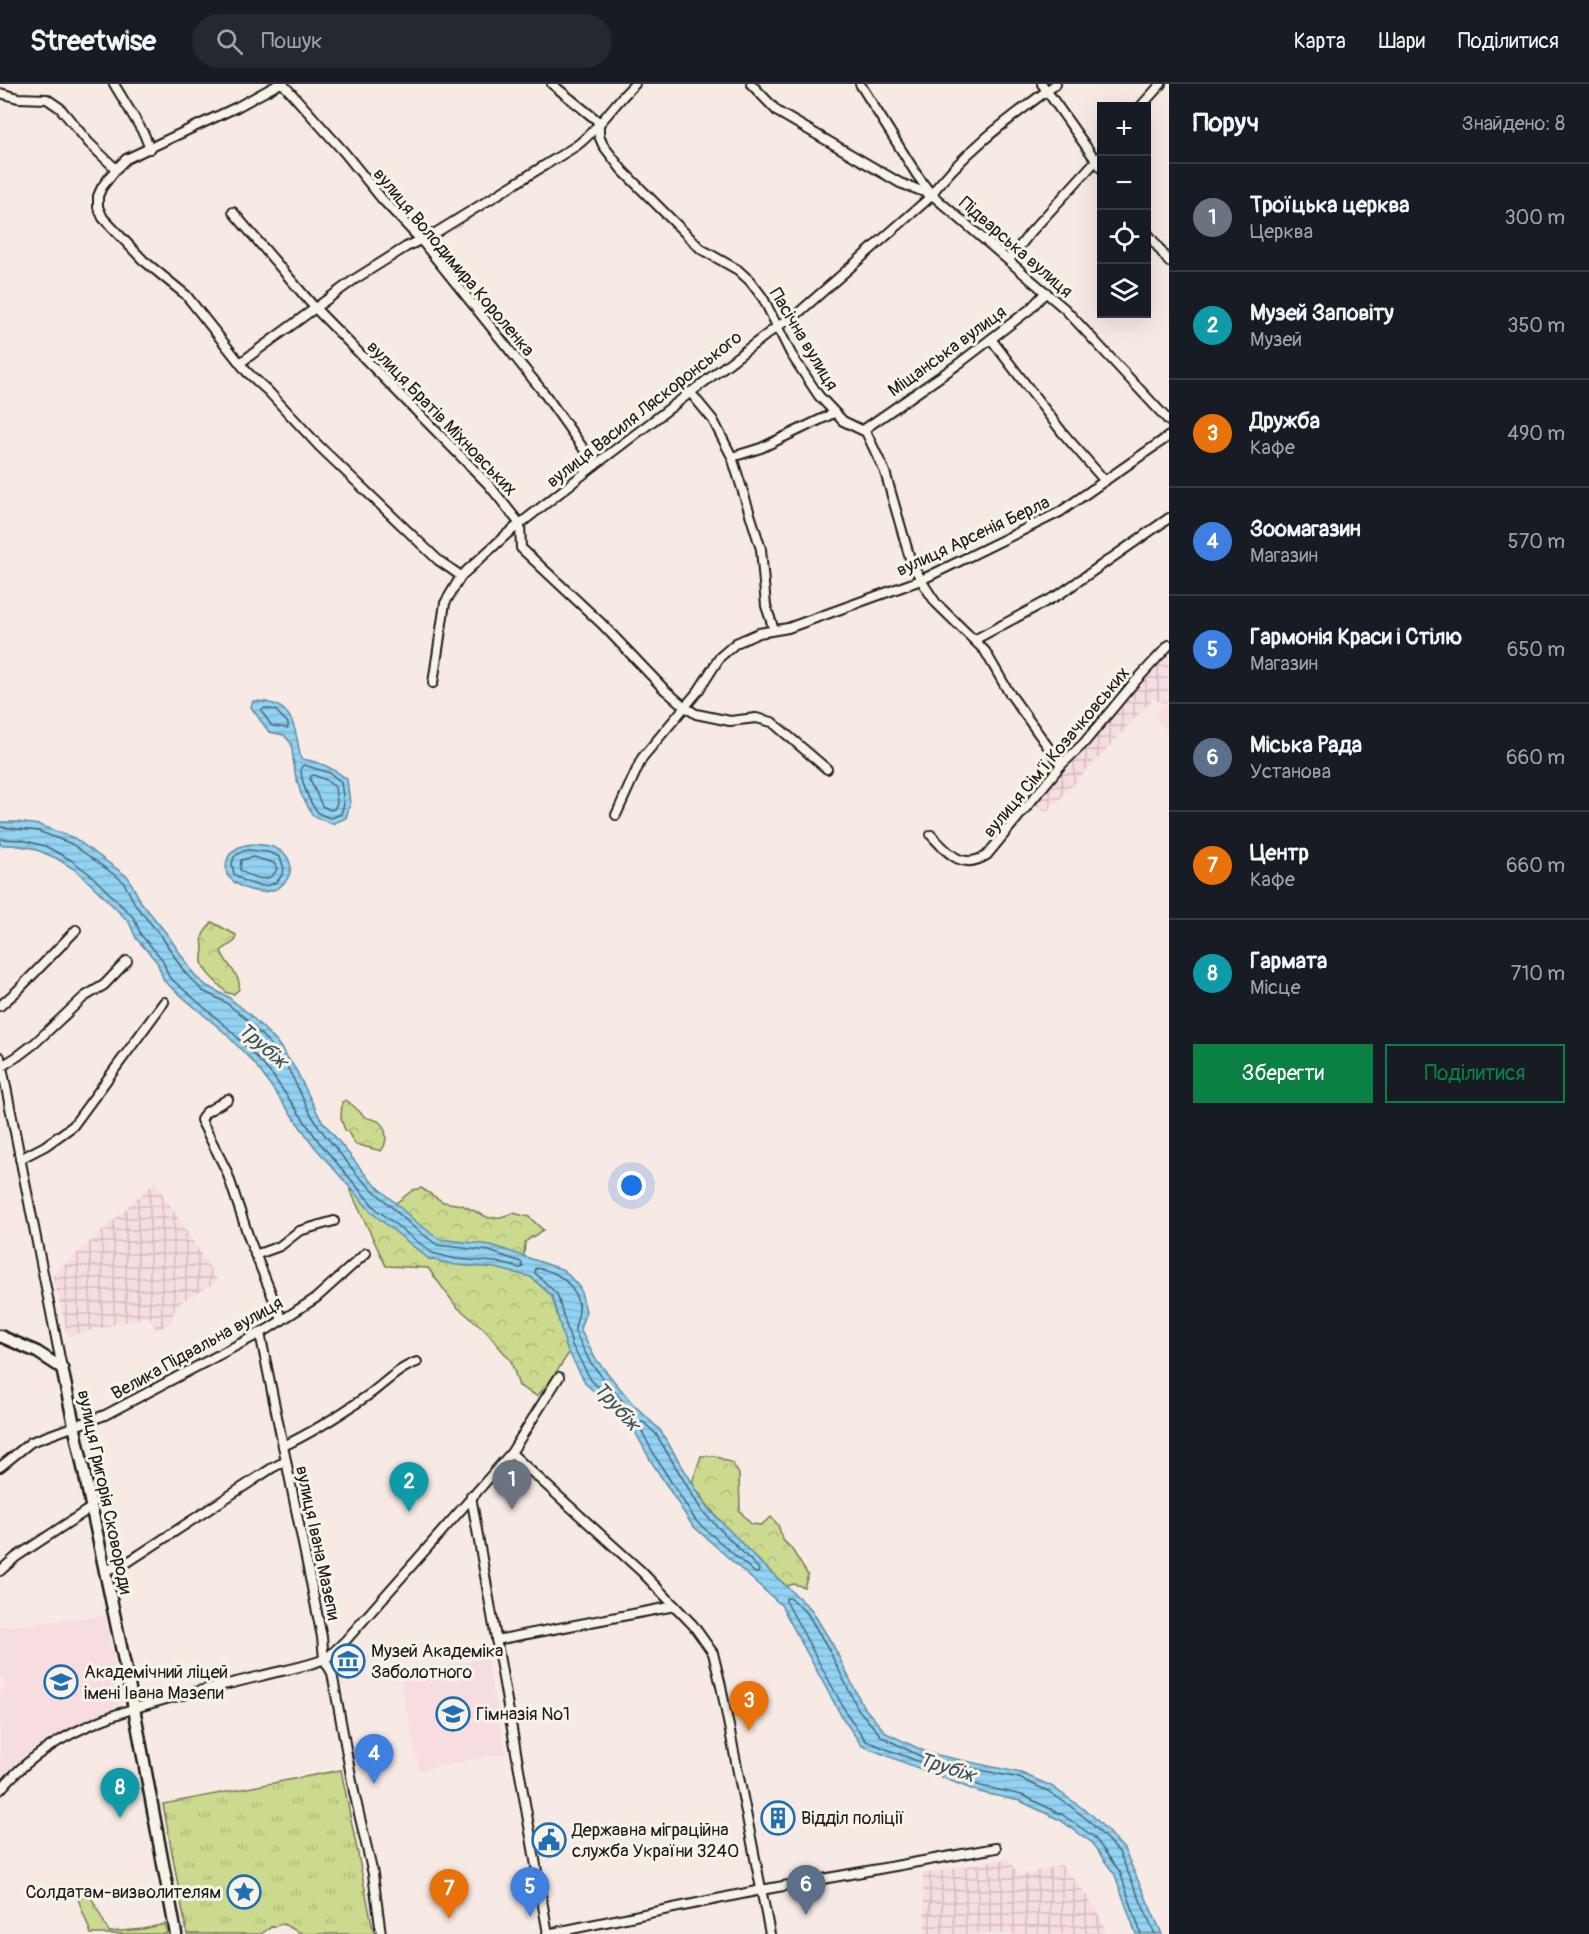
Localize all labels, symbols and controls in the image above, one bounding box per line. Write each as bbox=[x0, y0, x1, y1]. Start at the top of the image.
search box bbox=[192, 14, 612, 68]
text: Streetwise bbox=[30, 24, 156, 59]
icon: search bbox=[213, 25, 246, 58]
text: Пошук bbox=[261, 27, 322, 55]
text: Карта bbox=[1294, 28, 1346, 55]
text: Шари bbox=[1379, 28, 1425, 55]
text: Поділитися bbox=[1458, 28, 1559, 55]
map controls bbox=[1097, 102, 1151, 318]
button: + bbox=[1097, 102, 1151, 156]
text: Поруч bbox=[1193, 107, 1259, 139]
text: Знайдено: 8 bbox=[1462, 111, 1565, 136]
button: − bbox=[1097, 156, 1151, 210]
street label: вулиця Володимира Короленка bbox=[368, 163, 539, 361]
text: Троїцька церква bbox=[1250, 191, 1410, 219]
street label: Підварська вулиця bbox=[954, 192, 1077, 303]
text: 1 bbox=[1209, 205, 1216, 230]
text: 300 m bbox=[1504, 205, 1565, 230]
button: locate bbox=[1097, 210, 1151, 264]
text: Церква bbox=[1250, 219, 1313, 244]
button: layers bbox=[1097, 264, 1151, 318]
street label: Пасічна вулиця bbox=[764, 284, 843, 395]
text: Музей Заповіту bbox=[1250, 299, 1394, 327]
street label: Міщанська вулиця bbox=[884, 301, 1011, 402]
text: 2 bbox=[1207, 313, 1218, 338]
text: 350 m bbox=[1507, 313, 1565, 338]
street label: вулиця Василя Ляскоронського bbox=[542, 326, 747, 493]
text: Музей bbox=[1250, 327, 1302, 352]
street label: вулиця Братів Міхновських bbox=[362, 336, 522, 501]
text: Дружба bbox=[1250, 407, 1320, 435]
text: 3 bbox=[1207, 421, 1218, 446]
text: 490 m bbox=[1507, 421, 1565, 446]
text: Кафе bbox=[1250, 435, 1295, 460]
street label: вулиця Арсенія Берла bbox=[893, 491, 1053, 582]
text: Зоомагазин bbox=[1250, 515, 1361, 543]
text: 4 bbox=[1207, 529, 1218, 554]
text: 570 m bbox=[1508, 529, 1565, 554]
text: Магазин bbox=[1250, 543, 1318, 568]
text: Гармонія Краси і Стілю bbox=[1250, 623, 1462, 651]
text: 5 bbox=[1207, 637, 1218, 662]
text: 650 m bbox=[1507, 637, 1565, 662]
text: Магазин bbox=[1250, 651, 1318, 676]
street label: вулиця Сімʼї Козачковських bbox=[978, 662, 1135, 842]
text: Міська Рада bbox=[1250, 731, 1362, 759]
text: 6 bbox=[1207, 745, 1218, 770]
text: 660 m bbox=[1506, 745, 1565, 770]
text: Установа bbox=[1250, 759, 1331, 784]
text: Центр bbox=[1250, 839, 1309, 867]
text: 7 bbox=[1207, 853, 1218, 878]
text: 660 m bbox=[1506, 853, 1565, 878]
text: Кафе bbox=[1250, 867, 1295, 892]
text: Гармата bbox=[1250, 947, 1327, 975]
text: 8 bbox=[1207, 961, 1218, 986]
text: 710 m bbox=[1511, 961, 1565, 986]
text: Місце bbox=[1250, 975, 1301, 1000]
water label: Трубіж bbox=[233, 1017, 295, 1076]
button: Зберегти bbox=[1193, 1044, 1373, 1103]
button: Поділитися bbox=[1385, 1044, 1565, 1103]
your location bbox=[617, 1171, 646, 1200]
street label: Велика Підвальна вулиця bbox=[107, 1292, 287, 1405]
water label: Трубіж bbox=[588, 1377, 647, 1438]
street label: вулиця Григорія Сковороди bbox=[72, 1388, 137, 1596]
pin: 1 bbox=[492, 1460, 532, 1510]
pin: 2 bbox=[390, 1462, 428, 1512]
street label: вулиця Івана Мазепи bbox=[290, 1464, 345, 1622]
place label: Музей Академіка Заболотного bbox=[371, 1640, 503, 1684]
museum icon: Музей Академіка Заболотного bbox=[330, 1643, 366, 1679]
place label: Академічний ліцей імені Івана Мазепи bbox=[84, 1661, 228, 1705]
school or university icon: Академічний ліцей імені Івана Мазепи bbox=[43, 1664, 79, 1700]
pin: 3 bbox=[730, 1682, 768, 1731]
school or university icon: Гімназія №1 bbox=[435, 1696, 471, 1732]
place label: Гімназія №1 bbox=[476, 1703, 570, 1726]
pin: 4 bbox=[354, 1734, 394, 1784]
water label: Трубіж bbox=[916, 1747, 981, 1789]
pin: 8 bbox=[100, 1768, 140, 1818]
building icon: Відділ поліції bbox=[760, 1800, 796, 1836]
place label: Відділ поліції bbox=[801, 1807, 905, 1830]
place label: Державна міграційна служба України 3240 bbox=[571, 1819, 739, 1863]
public building icon: Державна міграційна служба України 3240 bbox=[531, 1822, 567, 1858]
pin: 6 bbox=[786, 1866, 826, 1915]
pin: 5 bbox=[510, 1868, 550, 1917]
pin: 7 bbox=[430, 1870, 468, 1919]
place icon: Солдатам-визволителям bbox=[226, 1874, 262, 1910]
place label: Солдатам-визволителям bbox=[25, 1881, 221, 1904]

